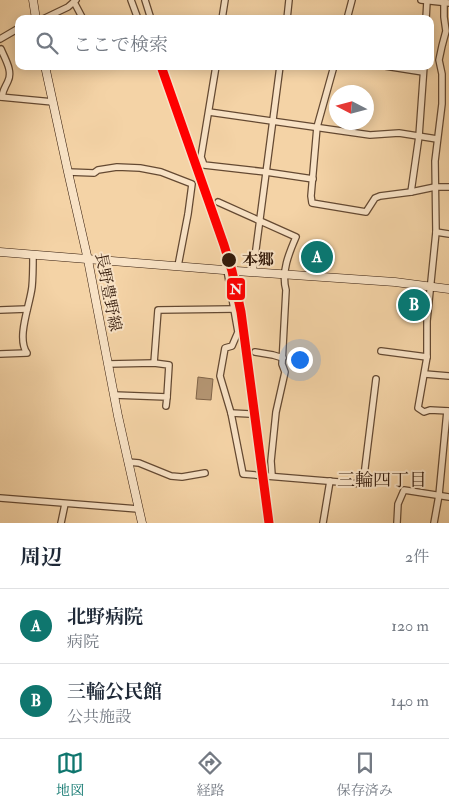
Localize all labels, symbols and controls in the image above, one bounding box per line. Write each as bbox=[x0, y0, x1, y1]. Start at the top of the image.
search box bbox=[15, 15, 434, 70]
icon: search bbox=[33, 29, 61, 57]
text: ここで検索 bbox=[73, 33, 168, 57]
north arrow bbox=[329, 85, 374, 130]
pin: A bbox=[301, 238, 333, 276]
place label: 本郷 bbox=[242, 250, 274, 270]
street label: 長野豊野線 bbox=[91, 251, 125, 333]
marker: 本郷 bbox=[220, 251, 238, 269]
line badge: N bbox=[226, 277, 246, 301]
text: N bbox=[229, 281, 243, 298]
pin: B bbox=[398, 286, 430, 324]
your location bbox=[287, 347, 313, 373]
district label: 三輪四丁目 bbox=[337, 469, 427, 492]
text: 周辺 bbox=[20, 544, 62, 571]
text: 2件 bbox=[405, 547, 429, 567]
text: 北野病院 bbox=[67, 605, 143, 629]
text: A bbox=[31, 616, 41, 636]
text: 120 m bbox=[391, 616, 429, 636]
text: 病院 bbox=[67, 632, 99, 652]
text: 三輪公民館 bbox=[67, 680, 162, 704]
text: B bbox=[31, 691, 41, 711]
text: 140 m bbox=[391, 691, 429, 711]
text: 公共施設 bbox=[67, 707, 131, 727]
tab: 地図 bbox=[56, 749, 84, 799]
tab: 経路 bbox=[196, 749, 224, 799]
tab: 保存済み bbox=[337, 749, 393, 799]

